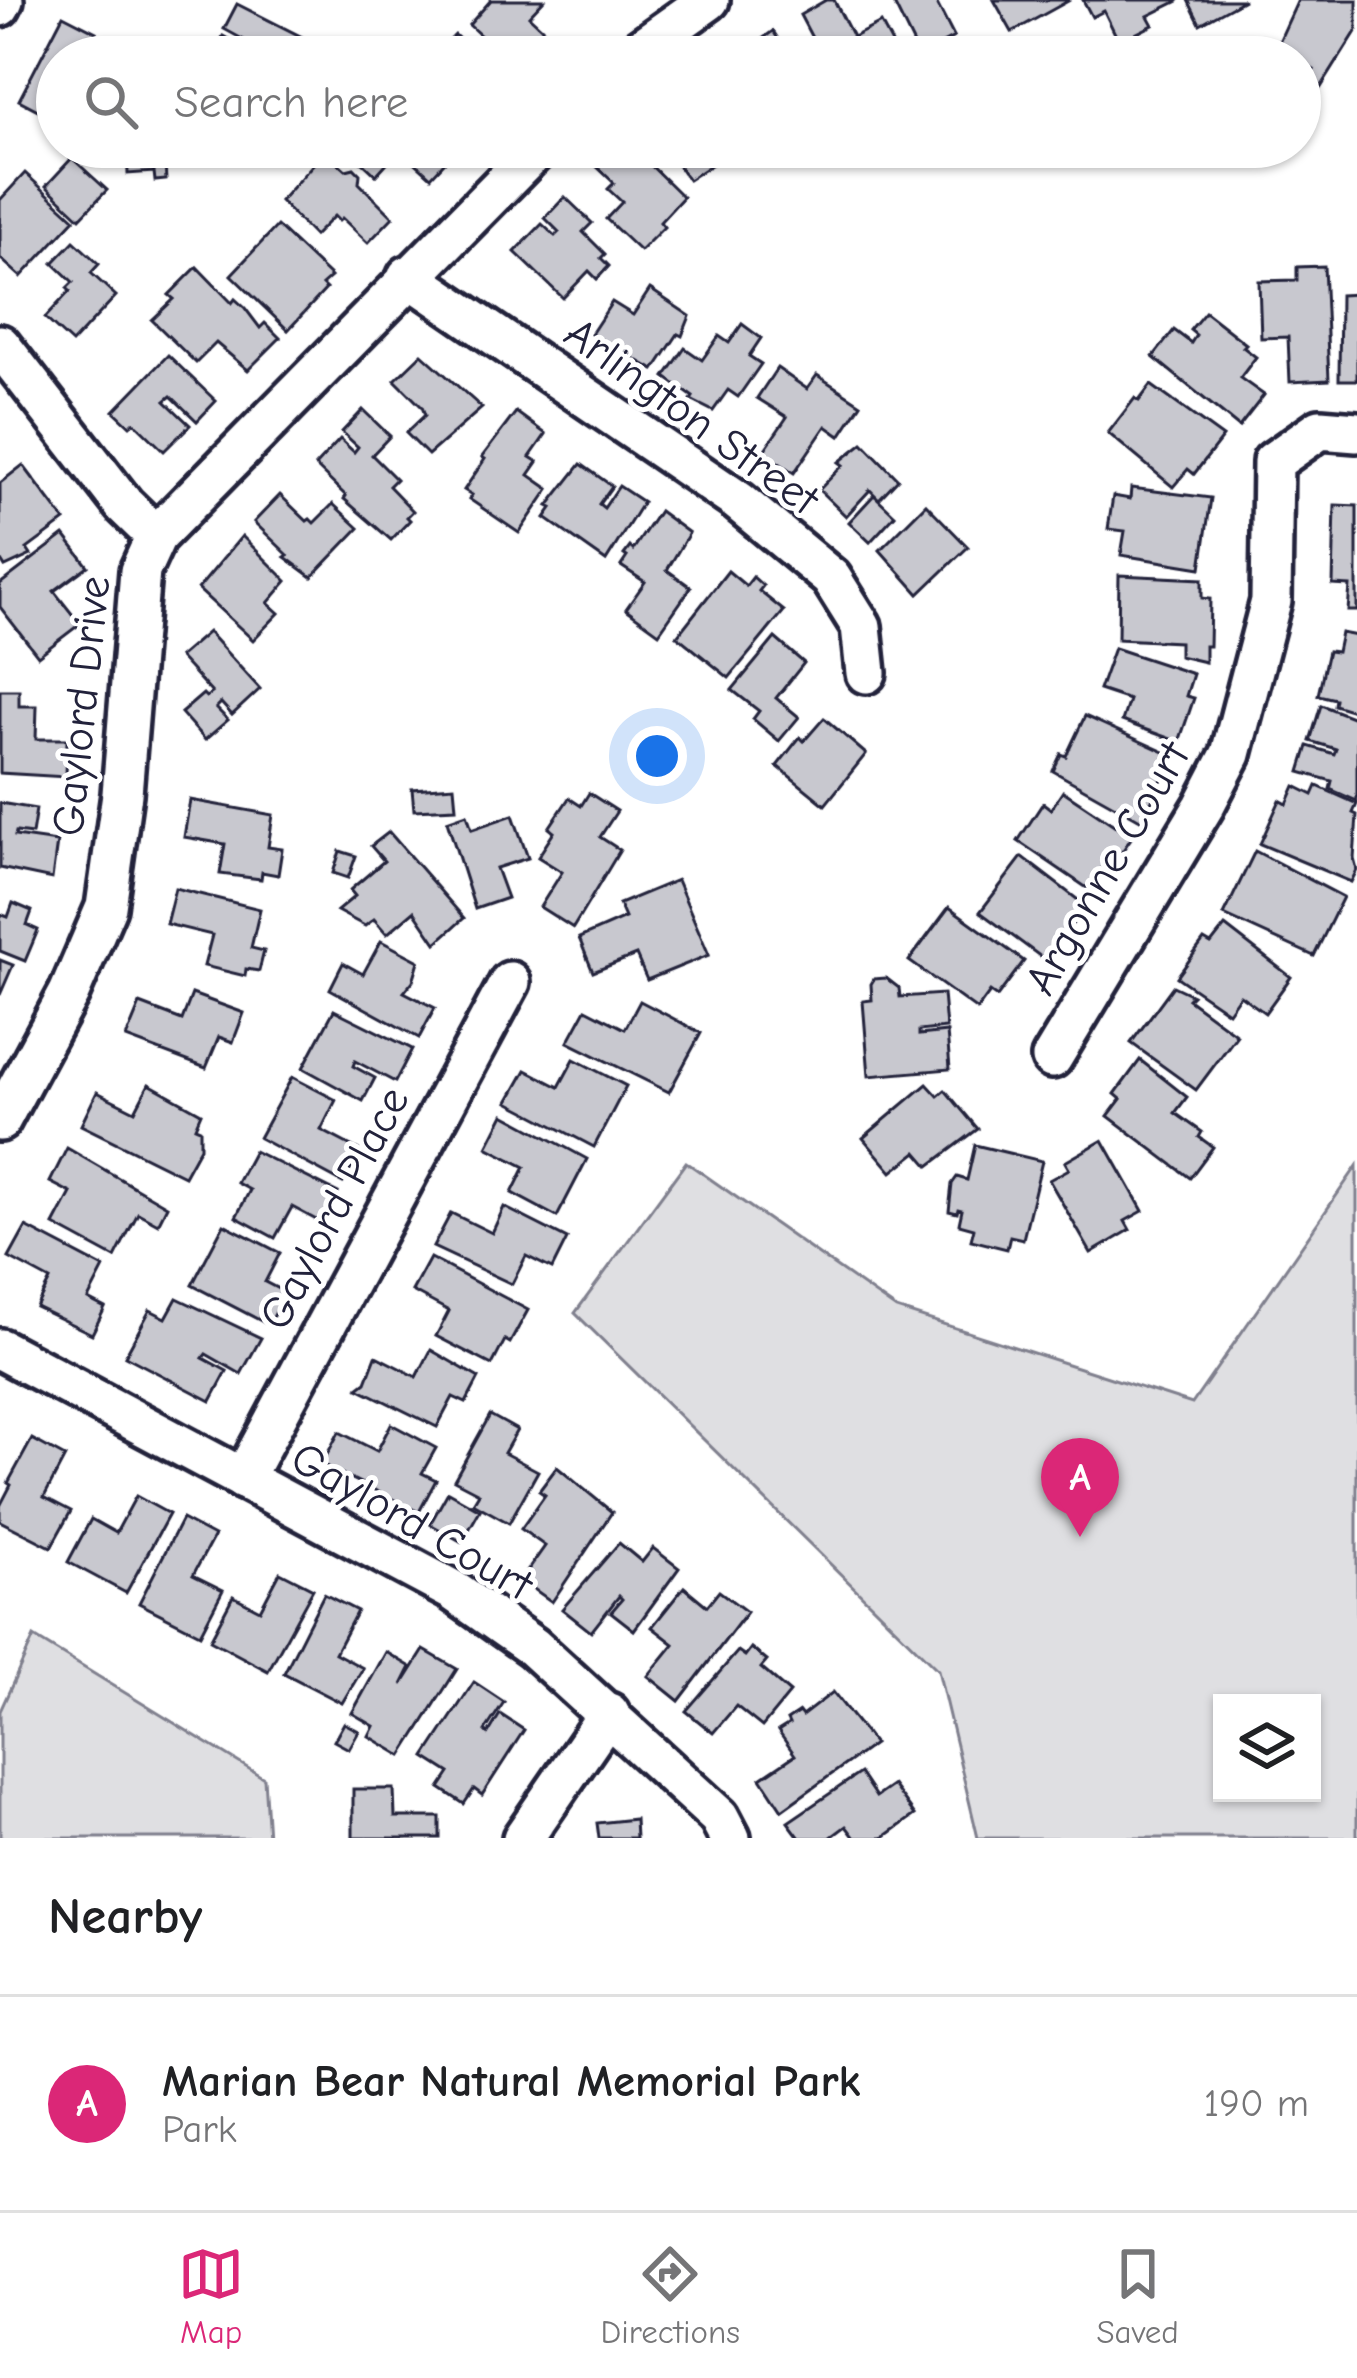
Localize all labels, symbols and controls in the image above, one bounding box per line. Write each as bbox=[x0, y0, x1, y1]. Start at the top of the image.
search box bbox=[36, 36, 1321, 168]
icon: search bbox=[78, 69, 144, 135]
text: Search here bbox=[174, 76, 408, 128]
street label: Arlington Street bbox=[555, 307, 830, 526]
street label: Gaylord Drive bbox=[41, 573, 121, 839]
your location bbox=[627, 726, 687, 786]
street label: Argonne Court bbox=[1014, 732, 1201, 1003]
street label: Gaylord Place bbox=[248, 1078, 420, 1338]
street label: Gaylord Court bbox=[282, 1431, 543, 1612]
pin: A bbox=[1041, 1438, 1119, 1537]
map controls bbox=[1213, 1694, 1321, 1802]
button: layers bbox=[1213, 1694, 1321, 1802]
text: Nearby bbox=[48, 1887, 202, 1946]
text: Marian Bear Natural Memorial Park bbox=[162, 2055, 861, 2107]
text: A bbox=[76, 2081, 98, 2126]
text: 190 m bbox=[1204, 2081, 1309, 2126]
text: Park bbox=[162, 2107, 237, 2152]
tab: Map bbox=[178, 2241, 244, 2351]
tab: Directions bbox=[601, 2241, 740, 2351]
tab: Saved bbox=[1096, 2241, 1179, 2351]

